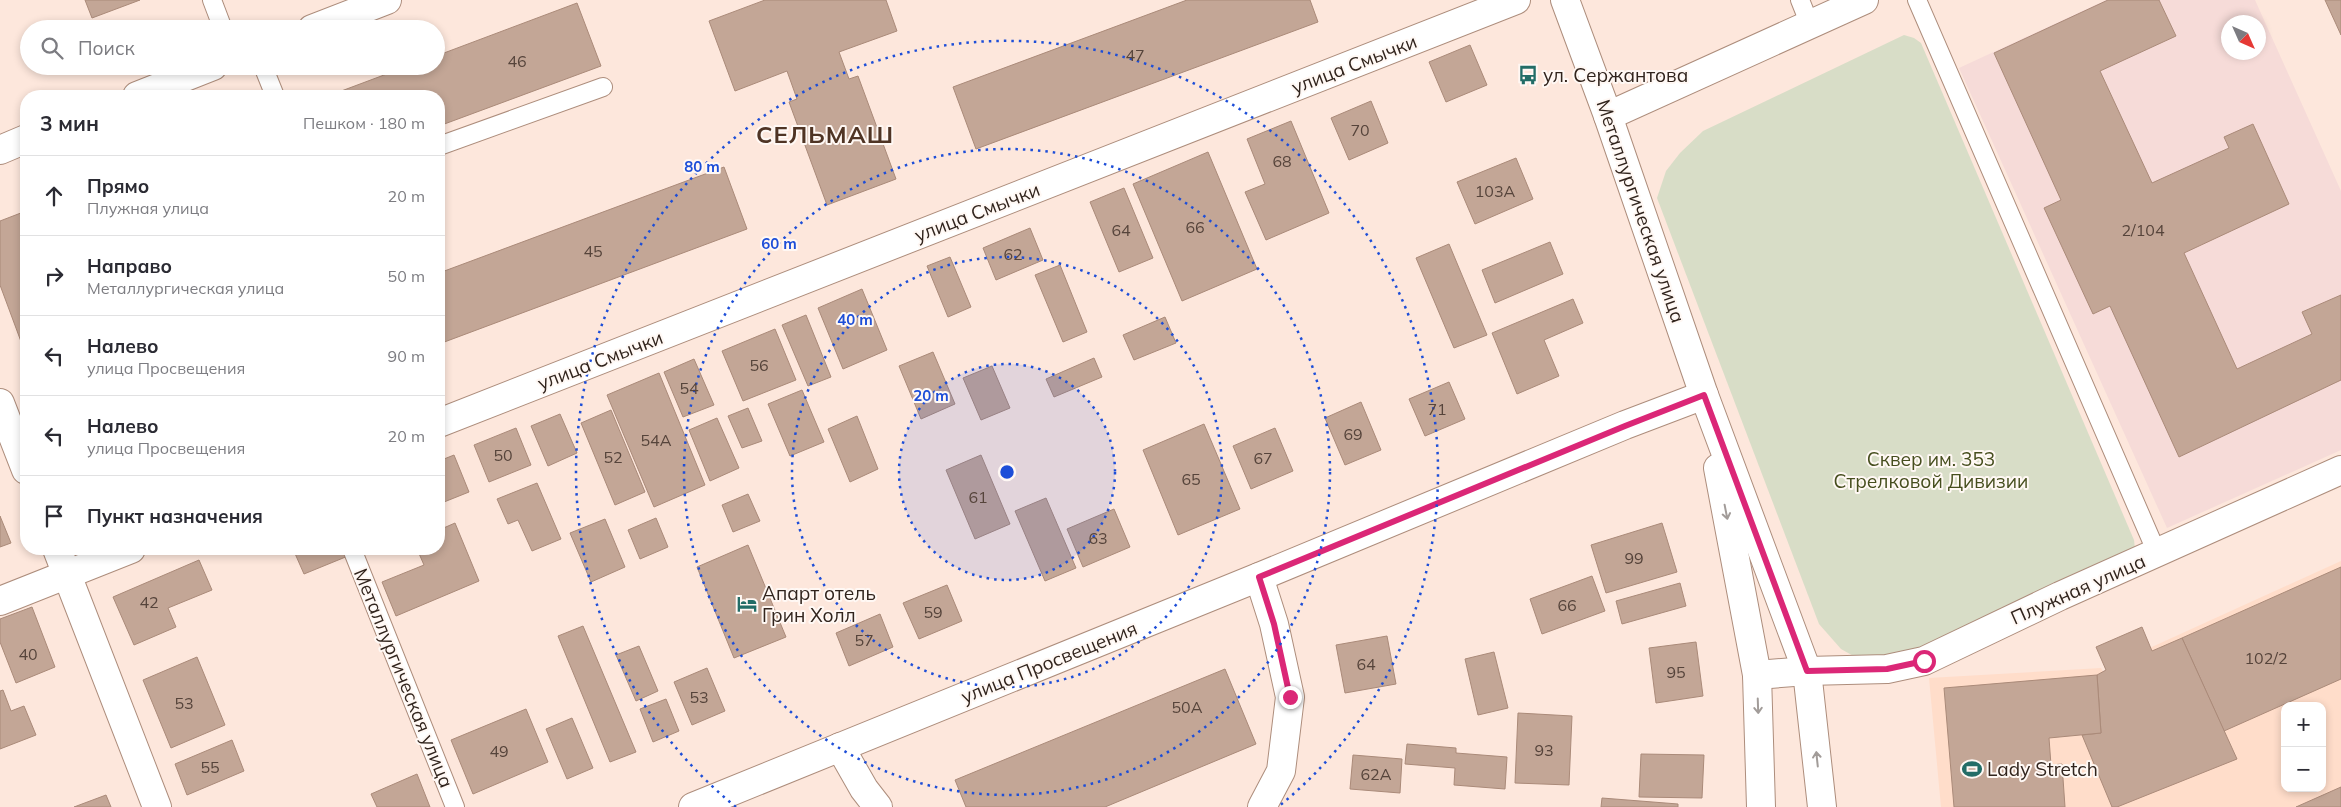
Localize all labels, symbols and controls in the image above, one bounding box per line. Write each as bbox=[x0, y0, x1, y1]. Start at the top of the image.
north arrow bbox=[2221, 15, 2266, 60]
search box bbox=[20, 20, 445, 75]
street label: улица Смычки bbox=[1288, 29, 1420, 99]
icon: search bbox=[38, 34, 66, 62]
text: Поиск bbox=[78, 36, 135, 60]
house number: 47 bbox=[1125, 45, 1145, 65]
house number: 46 bbox=[507, 51, 527, 71]
place label: ул. Сержантова bbox=[1543, 63, 1688, 87]
bus stop icon: ул. Сержантова bbox=[1517, 64, 1539, 86]
street label: Металлургическая улица bbox=[1591, 96, 1691, 326]
text: 3 мин bbox=[40, 110, 99, 136]
text: Пешком · 180 m bbox=[303, 113, 425, 133]
district label: СЕЛЬМАШ bbox=[756, 119, 894, 149]
house number: 70 bbox=[1350, 120, 1370, 140]
house number: 68 bbox=[1272, 151, 1292, 171]
text: 80 m bbox=[684, 157, 720, 176]
text: Прямо bbox=[87, 174, 149, 198]
street label: улица Смычки bbox=[911, 177, 1043, 247]
house number: 103А bbox=[1475, 181, 1516, 201]
icon: ahead bbox=[40, 182, 68, 210]
text: 20 m bbox=[388, 186, 425, 206]
text: Плужная улица bbox=[87, 198, 209, 218]
house number: 66 bbox=[1185, 217, 1205, 237]
house number: 64 bbox=[1111, 220, 1131, 240]
house number: 2/104 bbox=[2122, 220, 2165, 240]
text: 60 m bbox=[761, 234, 797, 253]
house number: 45 bbox=[583, 241, 603, 261]
house number: 62 bbox=[1003, 244, 1023, 264]
text: Направо bbox=[87, 254, 172, 278]
icon: right bbox=[40, 262, 68, 290]
text: 50 m bbox=[388, 266, 425, 286]
text: Металлургическая улица bbox=[87, 278, 284, 298]
text: 40 m bbox=[837, 310, 873, 329]
street label: улица Смычки bbox=[534, 325, 666, 395]
text: Налево bbox=[87, 334, 159, 358]
icon: left bbox=[40, 342, 68, 370]
text: 90 m bbox=[388, 346, 425, 366]
house number: 56 bbox=[749, 355, 769, 375]
text: улица Просвещения bbox=[87, 358, 245, 378]
house number: 54 bbox=[679, 378, 699, 398]
text: 20 m bbox=[913, 386, 949, 405]
house number: 71 bbox=[1427, 399, 1447, 419]
text: Налево bbox=[87, 414, 159, 438]
icon: left bbox=[40, 422, 68, 450]
house number: 69 bbox=[1343, 424, 1363, 444]
text: 20 m bbox=[388, 426, 425, 446]
house number: 54А bbox=[641, 430, 672, 450]
text: улица Просвещения bbox=[87, 438, 245, 458]
house number: 50 bbox=[493, 445, 513, 465]
house number: 52 bbox=[603, 447, 623, 467]
park label: Сквер им. 353 Стрелковой Дивизии bbox=[1834, 447, 2028, 493]
house number: 67 bbox=[1253, 448, 1273, 468]
centre of rings bbox=[998, 463, 1016, 481]
house number: 65 bbox=[1181, 469, 1201, 489]
house number: 61 bbox=[968, 487, 988, 507]
icon: arrive bbox=[40, 502, 68, 530]
one-way arrow bbox=[1722, 503, 1731, 519]
text: Пункт назначения bbox=[87, 504, 263, 528]
house number: 63 bbox=[1088, 528, 1108, 548]
house number: 99 bbox=[1624, 548, 1644, 568]
street label: Плужная улица bbox=[2007, 549, 2149, 629]
street label: Металлургическая улица bbox=[349, 565, 459, 791]
place label: Апарт отель Грин Холл bbox=[762, 581, 876, 627]
house number: 42 bbox=[139, 592, 159, 612]
hotel icon: Апарт отель Грин Холл bbox=[736, 593, 758, 615]
house number: 66 bbox=[1557, 595, 1577, 615]
house number: 59 bbox=[923, 602, 943, 622]
street label: улица Просвещения bbox=[957, 616, 1141, 708]
house number: 57 bbox=[854, 630, 874, 650]
house number: 40 bbox=[18, 644, 38, 664]
house number: 102/2 bbox=[2245, 648, 2287, 668]
route start bbox=[1913, 650, 1936, 673]
house number: 64 bbox=[1356, 654, 1376, 674]
house number: 95 bbox=[1666, 662, 1686, 682]
route end bbox=[1279, 686, 1302, 709]
house number: 53 bbox=[689, 687, 709, 707]
house number: 53 bbox=[174, 693, 194, 713]
house number: 50А bbox=[1172, 697, 1203, 717]
one-way arrow bbox=[1753, 698, 1762, 714]
map controls bbox=[2281, 702, 2326, 792]
button: + bbox=[2281, 702, 2326, 747]
house number: 93 bbox=[1534, 740, 1554, 760]
house number: 49 bbox=[489, 741, 509, 761]
button: − bbox=[2281, 747, 2326, 792]
one-way arrow bbox=[1812, 751, 1822, 767]
house number: 55 bbox=[200, 757, 220, 777]
place label: Lady Stretch bbox=[1987, 757, 2098, 781]
sports icon: Lady Stretch bbox=[1961, 758, 1983, 780]
house number: 62А bbox=[1361, 764, 1392, 784]

